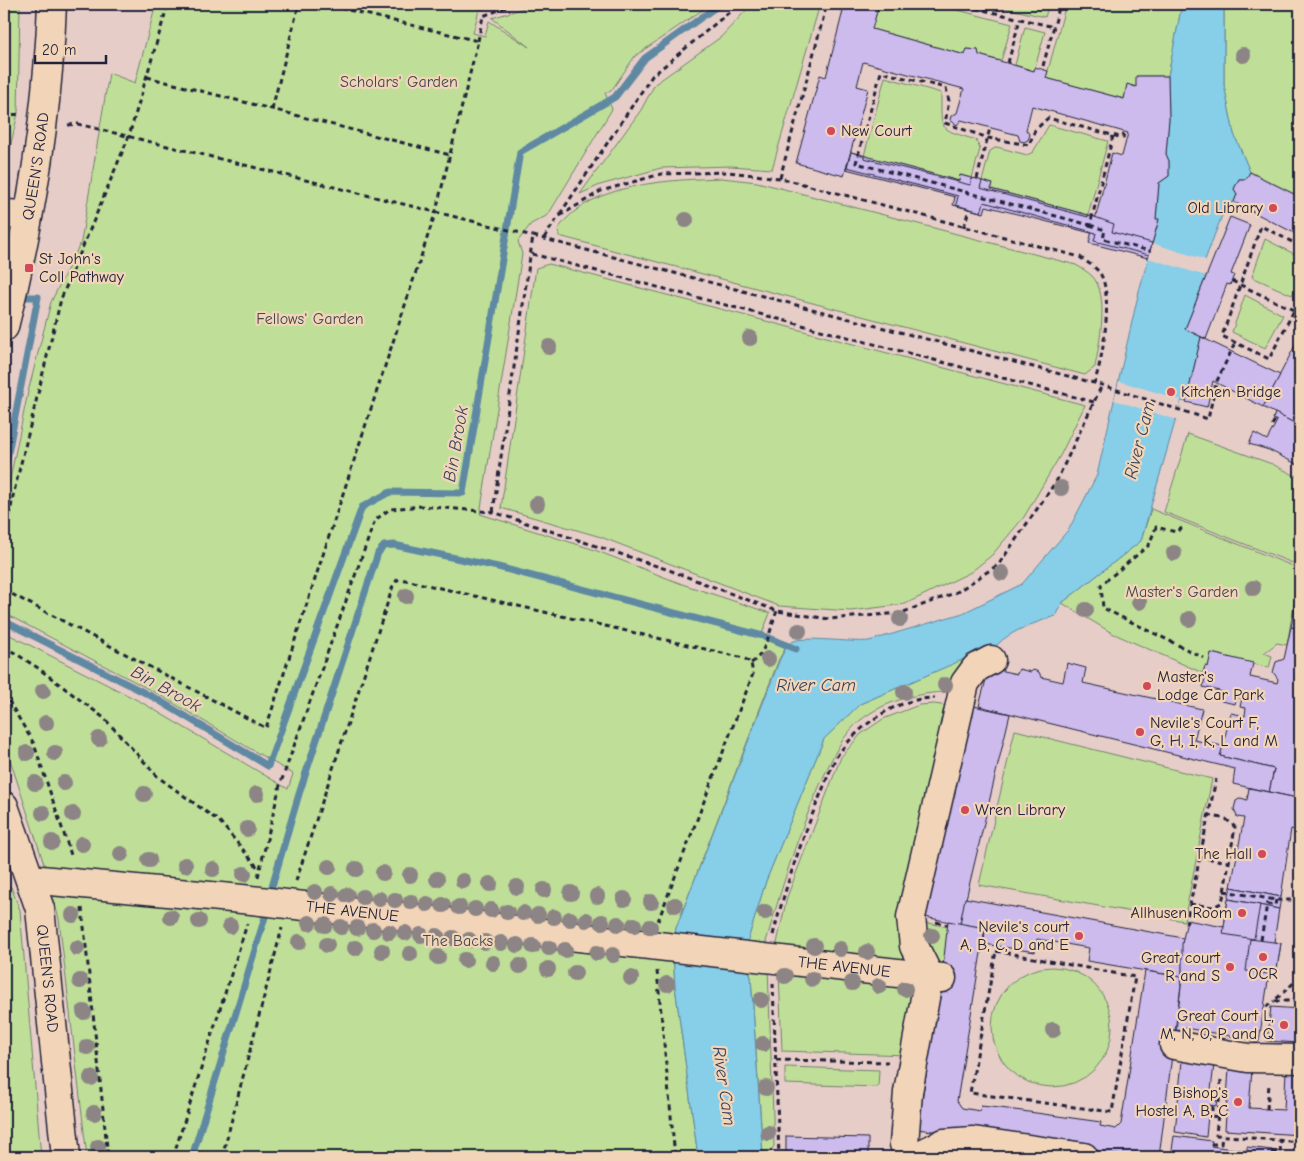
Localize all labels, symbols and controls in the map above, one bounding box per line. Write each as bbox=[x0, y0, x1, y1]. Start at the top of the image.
scale bar bbox=[35, 32, 106, 64]
text: 20 m bbox=[42, 41, 76, 59]
park label: Scholars' Garden bbox=[340, 73, 458, 91]
street label: QUEEN'S ROAD bbox=[19, 111, 53, 222]
place label: New Court bbox=[841, 122, 912, 140]
marker: New Court bbox=[825, 125, 837, 137]
place label: Old Library bbox=[1187, 199, 1264, 217]
marker: Old Library bbox=[1267, 202, 1279, 214]
place label: St John's Coll Pathway bbox=[39, 250, 125, 286]
marker: St John's Coll Pathway bbox=[23, 262, 35, 274]
park label: Fellows' Garden bbox=[256, 310, 364, 328]
place label: Kitchen Bridge bbox=[1181, 383, 1281, 401]
marker: Kitchen Bridge bbox=[1165, 386, 1177, 398]
water label: River Cam bbox=[1120, 399, 1160, 481]
water label: Bin Brook bbox=[439, 404, 473, 484]
park label: Master's Garden bbox=[1126, 583, 1238, 601]
water label: Bin Brook bbox=[127, 661, 205, 717]
place label: Master's Lodge Car Park bbox=[1157, 668, 1264, 704]
water label: River Cam bbox=[776, 675, 856, 696]
marker: Master's Lodge Car Park bbox=[1141, 680, 1153, 692]
place label: Nevile's Court F, G, H, I, K, L and M bbox=[1150, 714, 1278, 750]
marker: Nevile's Court F, G, H, I, K, L and M bbox=[1134, 726, 1146, 738]
place label: Wren Library bbox=[975, 801, 1066, 819]
marker: Wren Library bbox=[959, 804, 971, 816]
place label: The Hall bbox=[1195, 845, 1252, 863]
marker: The Hall bbox=[1256, 848, 1268, 860]
street label: THE AVENUE bbox=[305, 897, 400, 926]
place label: Allhusen Room bbox=[1131, 904, 1232, 922]
marker: Allhusen Room bbox=[1236, 907, 1248, 919]
place label: Nevile's court A, B, C, D and E bbox=[960, 918, 1069, 954]
street label: QUEEN'S ROAD bbox=[33, 923, 62, 1034]
marker: Nevile's court A, B, C, D and E bbox=[1073, 930, 1085, 942]
park label: The Backs bbox=[423, 932, 494, 950]
place label: Great court R and S bbox=[1141, 949, 1220, 985]
marker: OCR bbox=[1257, 951, 1269, 963]
street label: THE AVENUE bbox=[797, 953, 892, 981]
marker: Great court R and S bbox=[1224, 961, 1236, 973]
place label: OCR bbox=[1248, 965, 1278, 983]
place label: Great Court L, M, N, O, P and Q bbox=[1160, 1007, 1274, 1043]
marker: Great Court L, M, N, O, P and Q bbox=[1278, 1019, 1290, 1031]
water label: River Cam bbox=[708, 1045, 740, 1127]
place label: Bishop's Hostel A, B, C bbox=[1135, 1084, 1228, 1120]
marker: Bishop's Hostel A, B, C bbox=[1232, 1096, 1244, 1108]

